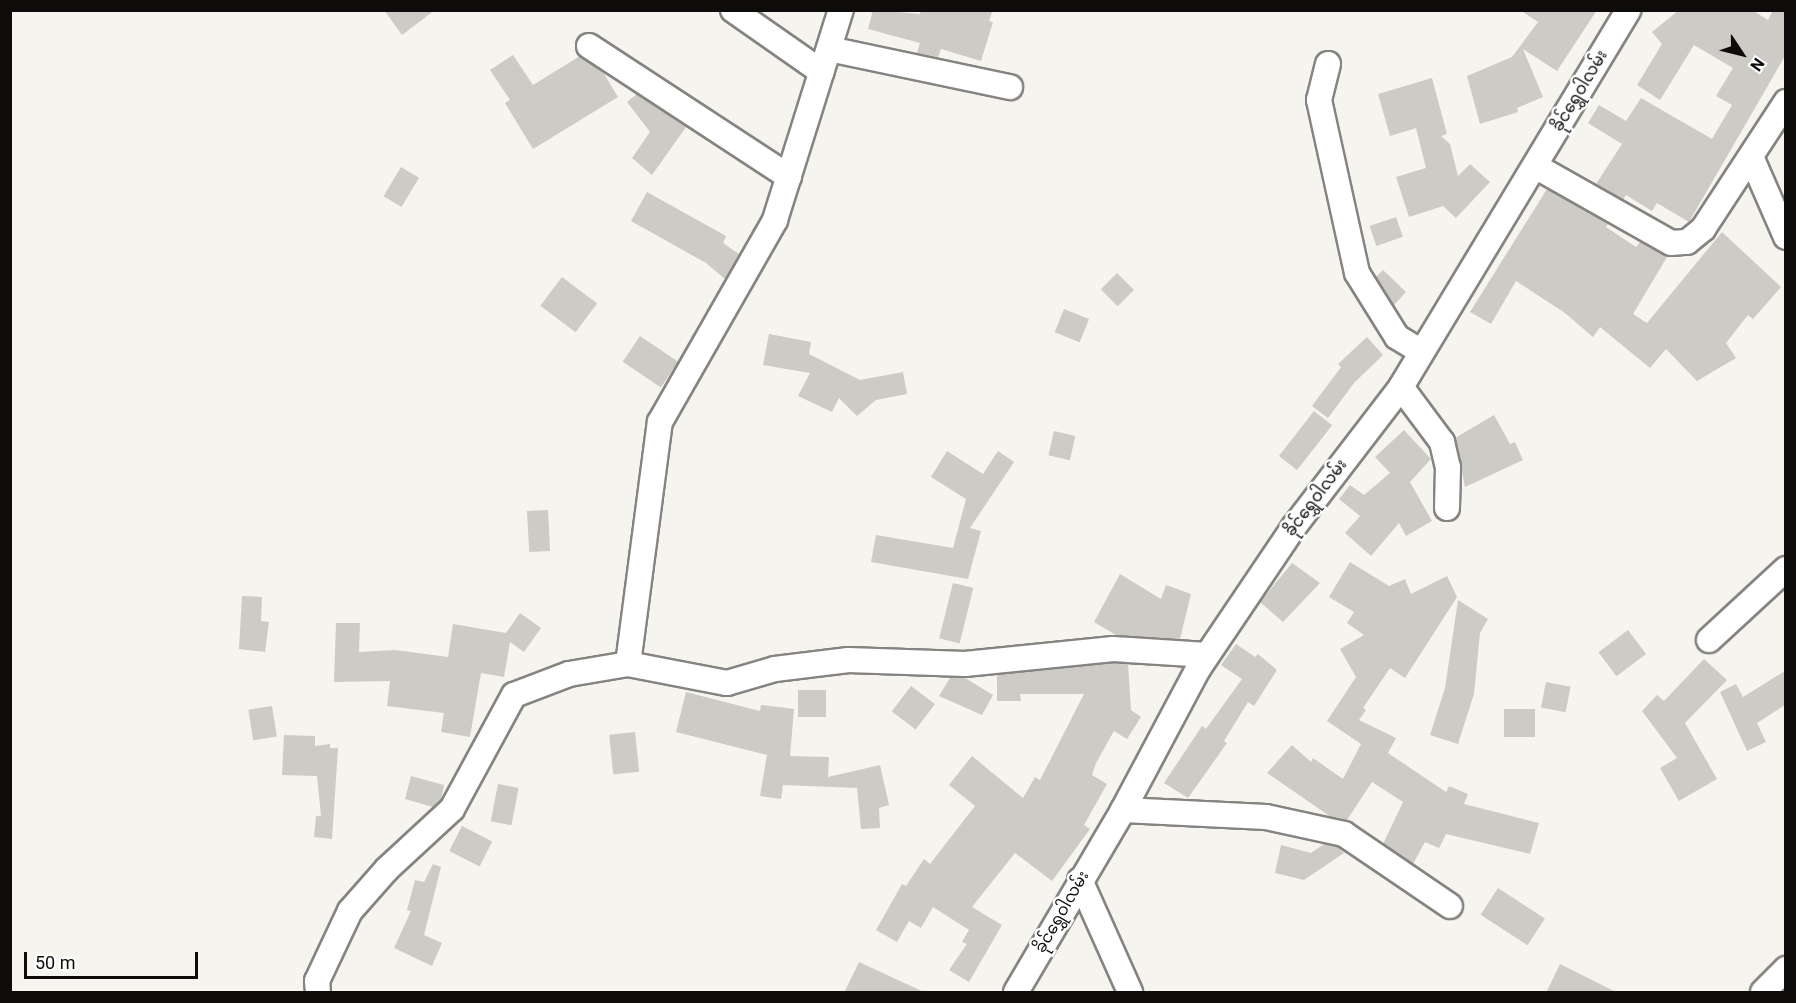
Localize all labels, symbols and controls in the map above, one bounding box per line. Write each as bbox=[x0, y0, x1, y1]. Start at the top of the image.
north arrow bbox=[1712, 24, 1772, 84]
street label: ခိုင်ရွှေဝါလမ်း bbox=[1548, 47, 1612, 135]
text: N bbox=[1746, 55, 1768, 75]
street label: ခိုင်ရွှေဝါလမ်း bbox=[1281, 456, 1351, 540]
street label: ခိုင်ရွှေဝါလမ်း bbox=[1031, 868, 1093, 956]
scale bar bbox=[27, 940, 201, 978]
text: 50 m bbox=[35, 952, 75, 973]

